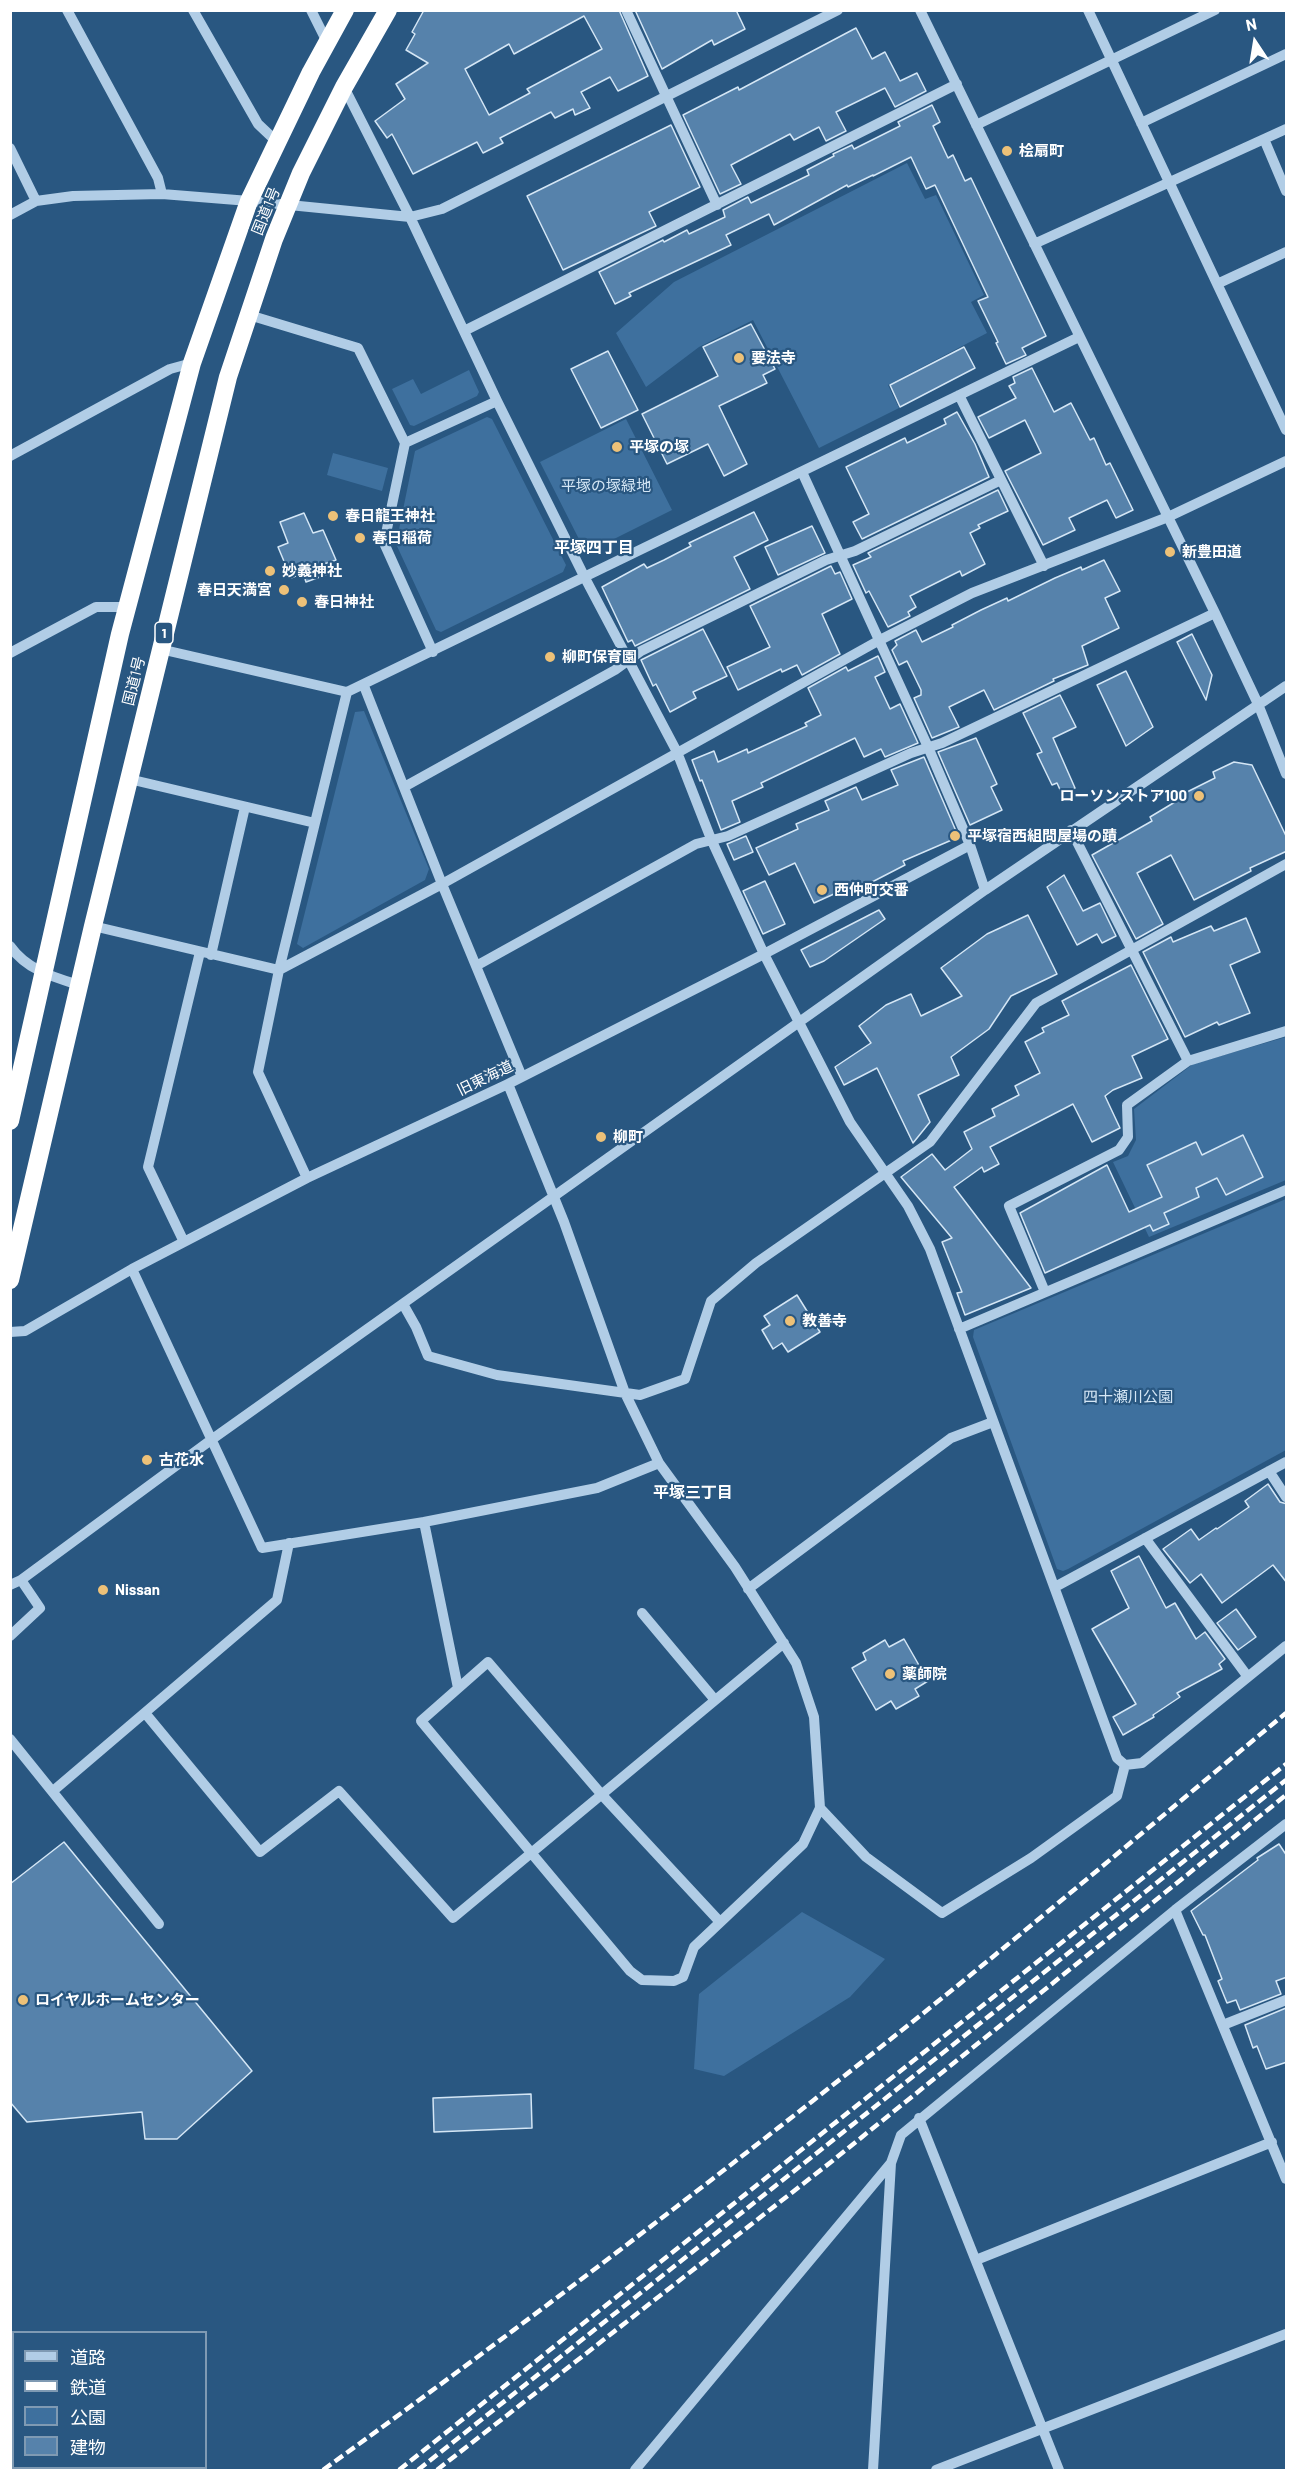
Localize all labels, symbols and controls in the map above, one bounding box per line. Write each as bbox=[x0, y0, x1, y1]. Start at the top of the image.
north arrow bbox=[1225, 12, 1285, 72]
text: N bbox=[1244, 14, 1258, 34]
place label: 桧扇町 bbox=[1019, 142, 1064, 160]
marker: 桧扇町 bbox=[1000, 144, 1014, 158]
street label: 国道1号 bbox=[248, 184, 284, 238]
place label: 要法寺 bbox=[751, 349, 796, 367]
marker: 要法寺 bbox=[732, 351, 746, 365]
place label: 平塚の塚 bbox=[629, 438, 689, 456]
marker: 平塚の塚 bbox=[610, 440, 624, 454]
park label: 平塚の塚緑地 bbox=[561, 477, 651, 495]
place label: 春日龍王神社 bbox=[345, 507, 435, 525]
marker: 春日龍王神社 bbox=[326, 509, 340, 523]
place label: 春日稲荷 bbox=[372, 529, 432, 547]
marker: 春日稲荷 bbox=[353, 531, 367, 545]
district label: 平塚四丁目 bbox=[554, 538, 634, 558]
place label: 新豊田道 bbox=[1182, 543, 1242, 561]
marker: 新豊田道 bbox=[1163, 545, 1177, 559]
place label: 妙義神社 bbox=[282, 562, 342, 580]
marker: 妙義神社 bbox=[263, 564, 277, 578]
place label: 春日天満宮 bbox=[197, 581, 272, 599]
marker: 春日天満宮 bbox=[277, 583, 291, 597]
place label: 春日神社 bbox=[314, 593, 374, 611]
marker: 春日神社 bbox=[295, 595, 309, 609]
road number: 1 bbox=[155, 622, 173, 644]
place label: 柳町保育園 bbox=[562, 648, 637, 666]
marker: 柳町保育園 bbox=[543, 650, 557, 664]
street label: 国道1号 bbox=[119, 654, 149, 708]
place label: ローソンストア100 bbox=[1060, 787, 1187, 805]
marker: ローソンストア100 bbox=[1192, 789, 1206, 803]
place label: 平塚宿西組問屋場の蹟 bbox=[967, 827, 1117, 845]
marker: 平塚宿西組問屋場の蹟 bbox=[948, 829, 962, 843]
place label: 西仲町交番 bbox=[834, 881, 909, 899]
marker: 西仲町交番 bbox=[815, 883, 829, 897]
street label: 旧東海道 bbox=[454, 1057, 516, 1099]
place label: 柳町 bbox=[613, 1128, 643, 1146]
marker: 柳町 bbox=[594, 1130, 608, 1144]
place label: 教善寺 bbox=[802, 1312, 847, 1330]
marker: 教善寺 bbox=[783, 1314, 797, 1328]
park label: 四十瀬川公園 bbox=[1083, 1388, 1173, 1406]
place label: 古花水 bbox=[159, 1451, 204, 1469]
marker: 古花水 bbox=[140, 1453, 154, 1467]
district label: 平塚三丁目 bbox=[653, 1483, 733, 1503]
place label: Nissan bbox=[115, 1581, 160, 1599]
marker: Nissan bbox=[96, 1583, 110, 1597]
place label: 薬師院 bbox=[902, 1665, 947, 1683]
marker: 薬師院 bbox=[883, 1667, 897, 1681]
place label: ロイヤルホームセンター bbox=[35, 1991, 200, 2009]
marker: ロイヤルホームセンター bbox=[16, 1993, 30, 2007]
legend bbox=[12, 2331, 207, 2469]
text: 道路 bbox=[70, 2346, 106, 2368]
text: 鉄道 bbox=[70, 2376, 106, 2398]
text: 公園 bbox=[70, 2406, 106, 2428]
text: 建物 bbox=[70, 2436, 106, 2458]

